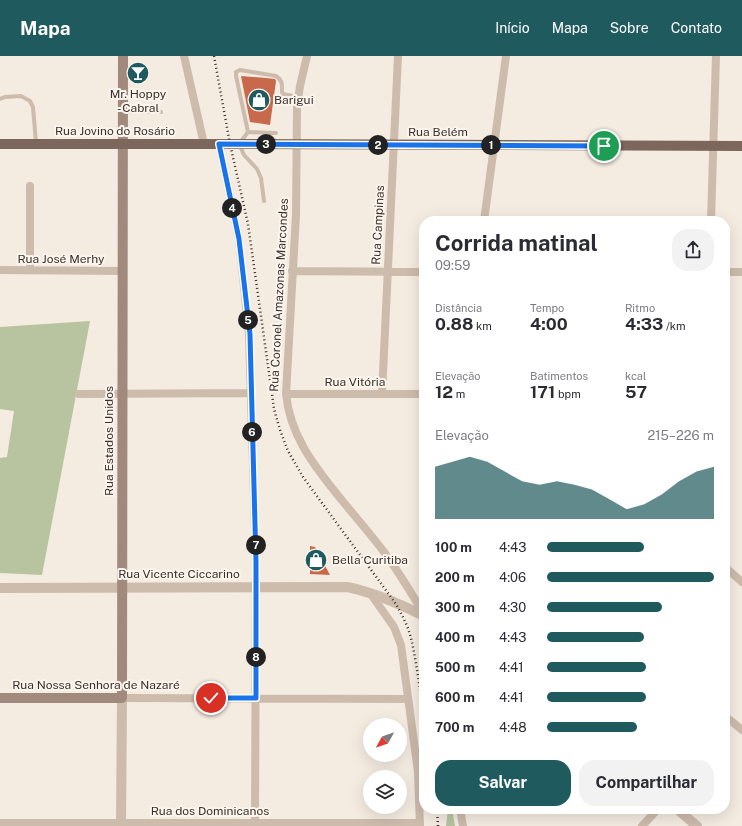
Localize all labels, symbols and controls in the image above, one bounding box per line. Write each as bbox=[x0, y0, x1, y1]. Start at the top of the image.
text: Mapa bbox=[20, 17, 70, 39]
text: Início bbox=[495, 20, 530, 36]
text: Mapa bbox=[552, 20, 588, 36]
text: Sobre bbox=[610, 20, 649, 36]
text: Contato bbox=[671, 20, 722, 36]
bar icon: Mr. Hoppy - Cabral bbox=[125, 60, 151, 86]
place label: Mr. Hoppy - Cabral bbox=[110, 87, 167, 115]
shop icon: Barigui bbox=[246, 87, 272, 113]
place label: Barigui bbox=[274, 93, 314, 107]
street label: Rua Jovino do Rosário bbox=[55, 124, 175, 138]
street label: Rua Belém bbox=[408, 125, 468, 139]
pin bbox=[587, 129, 621, 163]
pin: 3 bbox=[256, 134, 276, 154]
pin: 2 bbox=[368, 135, 388, 155]
pin: 1 bbox=[481, 135, 501, 155]
icon: arrive bbox=[593, 135, 615, 157]
text: 3 bbox=[262, 138, 270, 150]
text: 2 bbox=[375, 139, 382, 151]
text: 1 bbox=[489, 139, 493, 151]
street label: Rua Campinas bbox=[369, 185, 387, 265]
pin: 4 bbox=[222, 198, 242, 218]
street label: Rua Coronel Amazonas Marcondes bbox=[267, 198, 291, 392]
text: 4 bbox=[228, 202, 236, 214]
button: share bbox=[672, 229, 714, 271]
text: Corrida matinal bbox=[435, 230, 598, 256]
street label: Rua José Merhy bbox=[18, 252, 105, 266]
text: 09:59 bbox=[435, 258, 470, 273]
text: Distância bbox=[435, 302, 482, 314]
text: Tempo bbox=[530, 302, 564, 314]
text: Ritmo bbox=[625, 302, 655, 314]
pin: 5 bbox=[238, 310, 258, 330]
text: 5 bbox=[244, 314, 252, 326]
text: 0.88 bbox=[435, 314, 473, 334]
text: 4:00 bbox=[530, 314, 568, 334]
text: 4:33 bbox=[625, 314, 663, 334]
text: km bbox=[473, 320, 492, 332]
text: /km bbox=[663, 320, 686, 332]
text: Elevação bbox=[435, 370, 481, 382]
text: Batimentos bbox=[530, 370, 588, 382]
text: kcal bbox=[625, 370, 646, 382]
street label: Rua Vitória bbox=[325, 375, 385, 389]
text: 12 bbox=[435, 382, 453, 402]
text: 171 bbox=[530, 382, 555, 402]
text: 57 bbox=[625, 382, 647, 402]
street label: Rua Estados Unidos bbox=[102, 386, 116, 496]
text: m bbox=[453, 388, 465, 400]
text: bpm bbox=[555, 388, 581, 400]
pin: 6 bbox=[242, 422, 262, 442]
text: 6 bbox=[248, 426, 256, 438]
text: Elevação bbox=[435, 428, 489, 443]
text: 215–226 m bbox=[647, 428, 714, 443]
pin: 7 bbox=[246, 535, 266, 555]
text: 7 bbox=[253, 539, 259, 551]
text: 100 m bbox=[435, 540, 472, 555]
text: 4:43 bbox=[499, 540, 526, 555]
shop icon: Bella Curitiba bbox=[303, 547, 329, 573]
place label: Bella Curitiba bbox=[332, 553, 408, 567]
street label: Rua Vicente Ciccarino bbox=[118, 567, 240, 581]
text: 200 m bbox=[435, 570, 475, 585]
text: 4:06 bbox=[499, 570, 526, 585]
text: 300 m bbox=[435, 600, 475, 615]
text: 4:30 bbox=[499, 600, 526, 615]
text: 400 m bbox=[435, 630, 475, 645]
text: 4:43 bbox=[499, 630, 526, 645]
pin: 8 bbox=[246, 647, 266, 667]
text: 8 bbox=[252, 651, 260, 663]
text: 500 m bbox=[435, 660, 475, 675]
text: 4:41 bbox=[499, 660, 523, 675]
street label: Rua Nossa Senhora de Nazaré bbox=[12, 678, 180, 692]
pin bbox=[194, 681, 228, 715]
icon: check bbox=[200, 687, 222, 709]
text: 600 m bbox=[435, 690, 475, 705]
text: 4:41 bbox=[499, 690, 523, 705]
north arrow bbox=[363, 718, 407, 762]
map controls bbox=[363, 718, 407, 814]
text: 700 m bbox=[435, 720, 474, 735]
text: 4:48 bbox=[499, 720, 527, 735]
button: Salvar bbox=[435, 760, 571, 806]
button: Compartilhar bbox=[579, 760, 714, 806]
button: layers bbox=[363, 770, 407, 814]
street label: Rua dos Dominicanos bbox=[151, 804, 269, 818]

